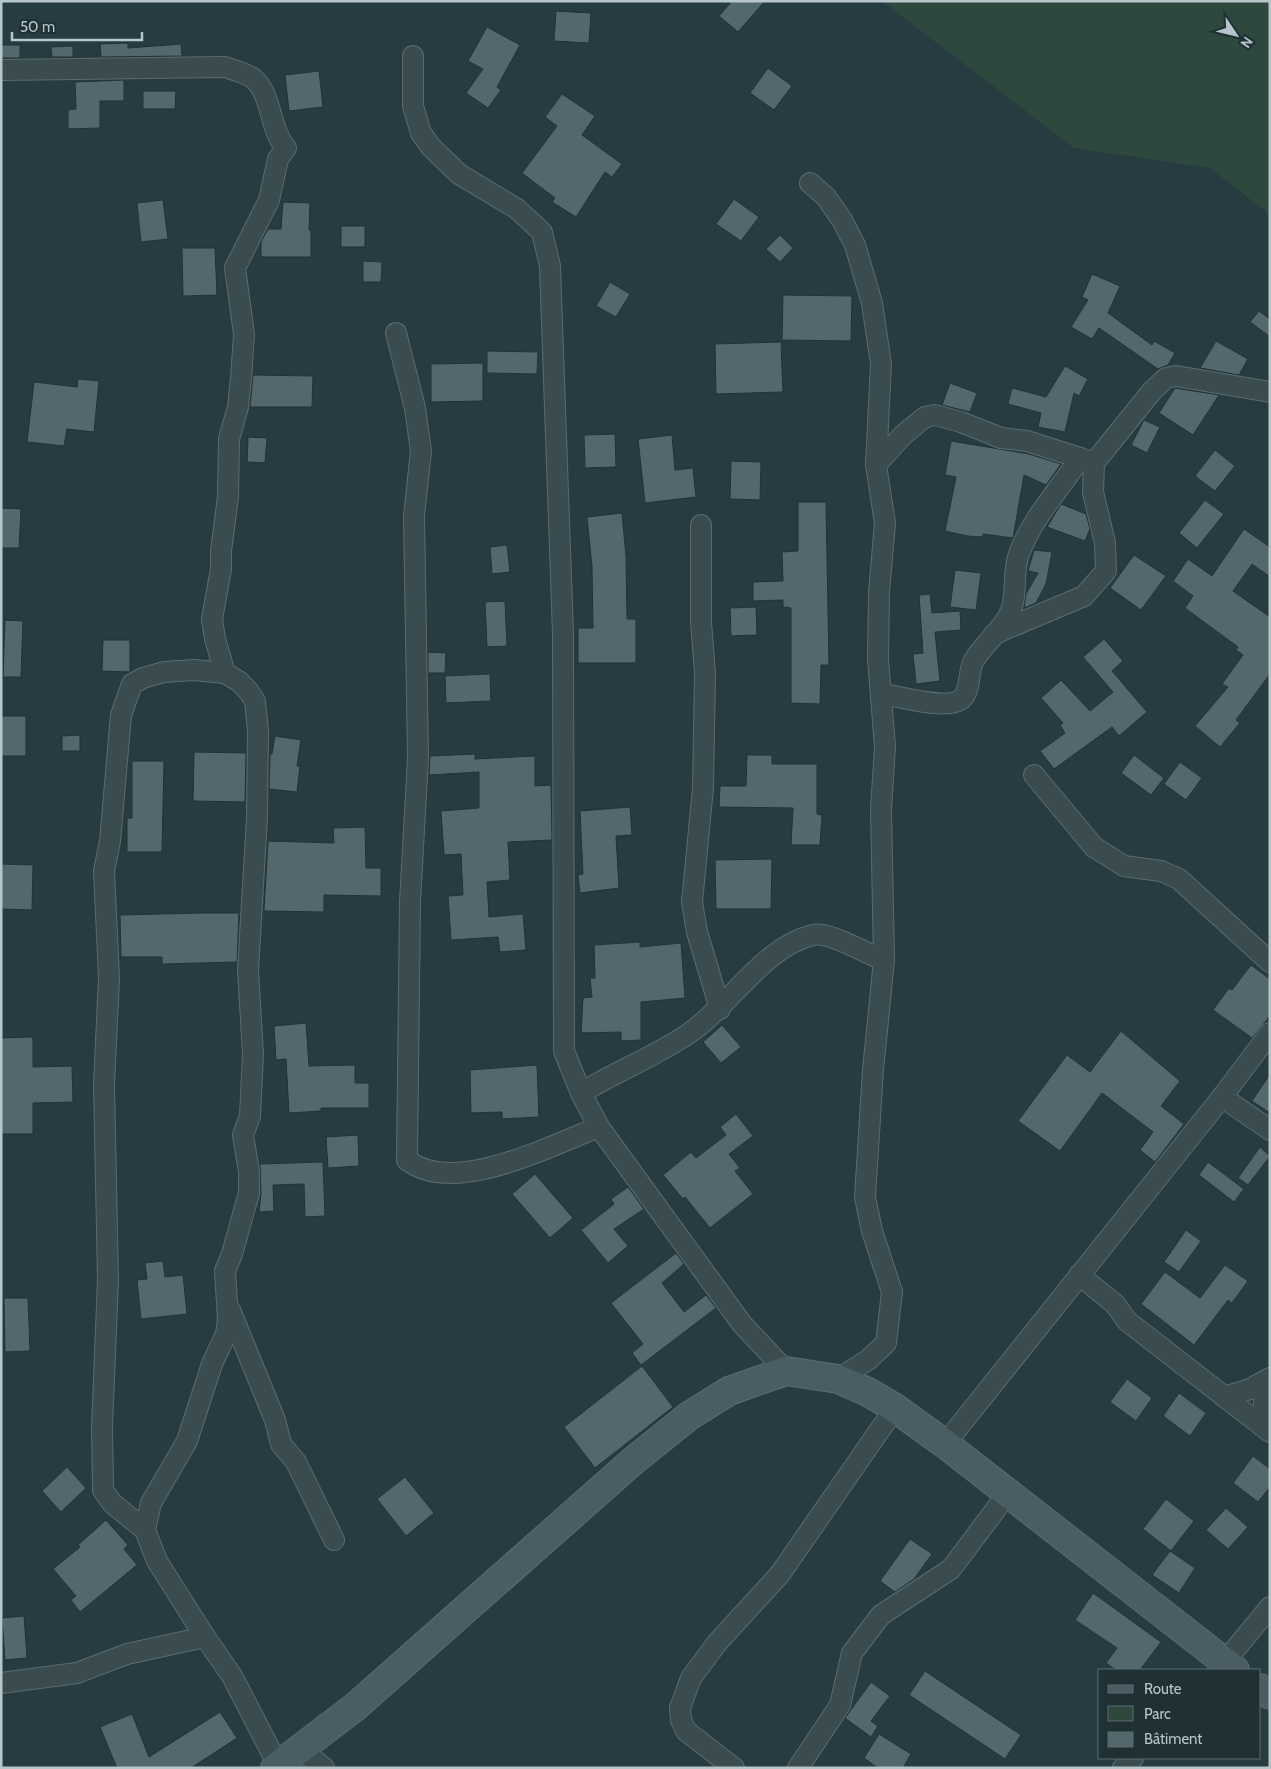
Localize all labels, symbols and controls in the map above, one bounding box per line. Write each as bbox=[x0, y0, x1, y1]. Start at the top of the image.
scale bar bbox=[12, 10, 142, 42]
north arrow bbox=[1211, 10, 1261, 60]
text: 50 m bbox=[20, 18, 55, 36]
text: N bbox=[1236, 33, 1257, 52]
legend bbox=[1098, 1669, 1261, 1759]
text: Route bbox=[1144, 1680, 1182, 1698]
text: Parc bbox=[1144, 1705, 1171, 1723]
text: Bâtiment bbox=[1144, 1730, 1202, 1748]

